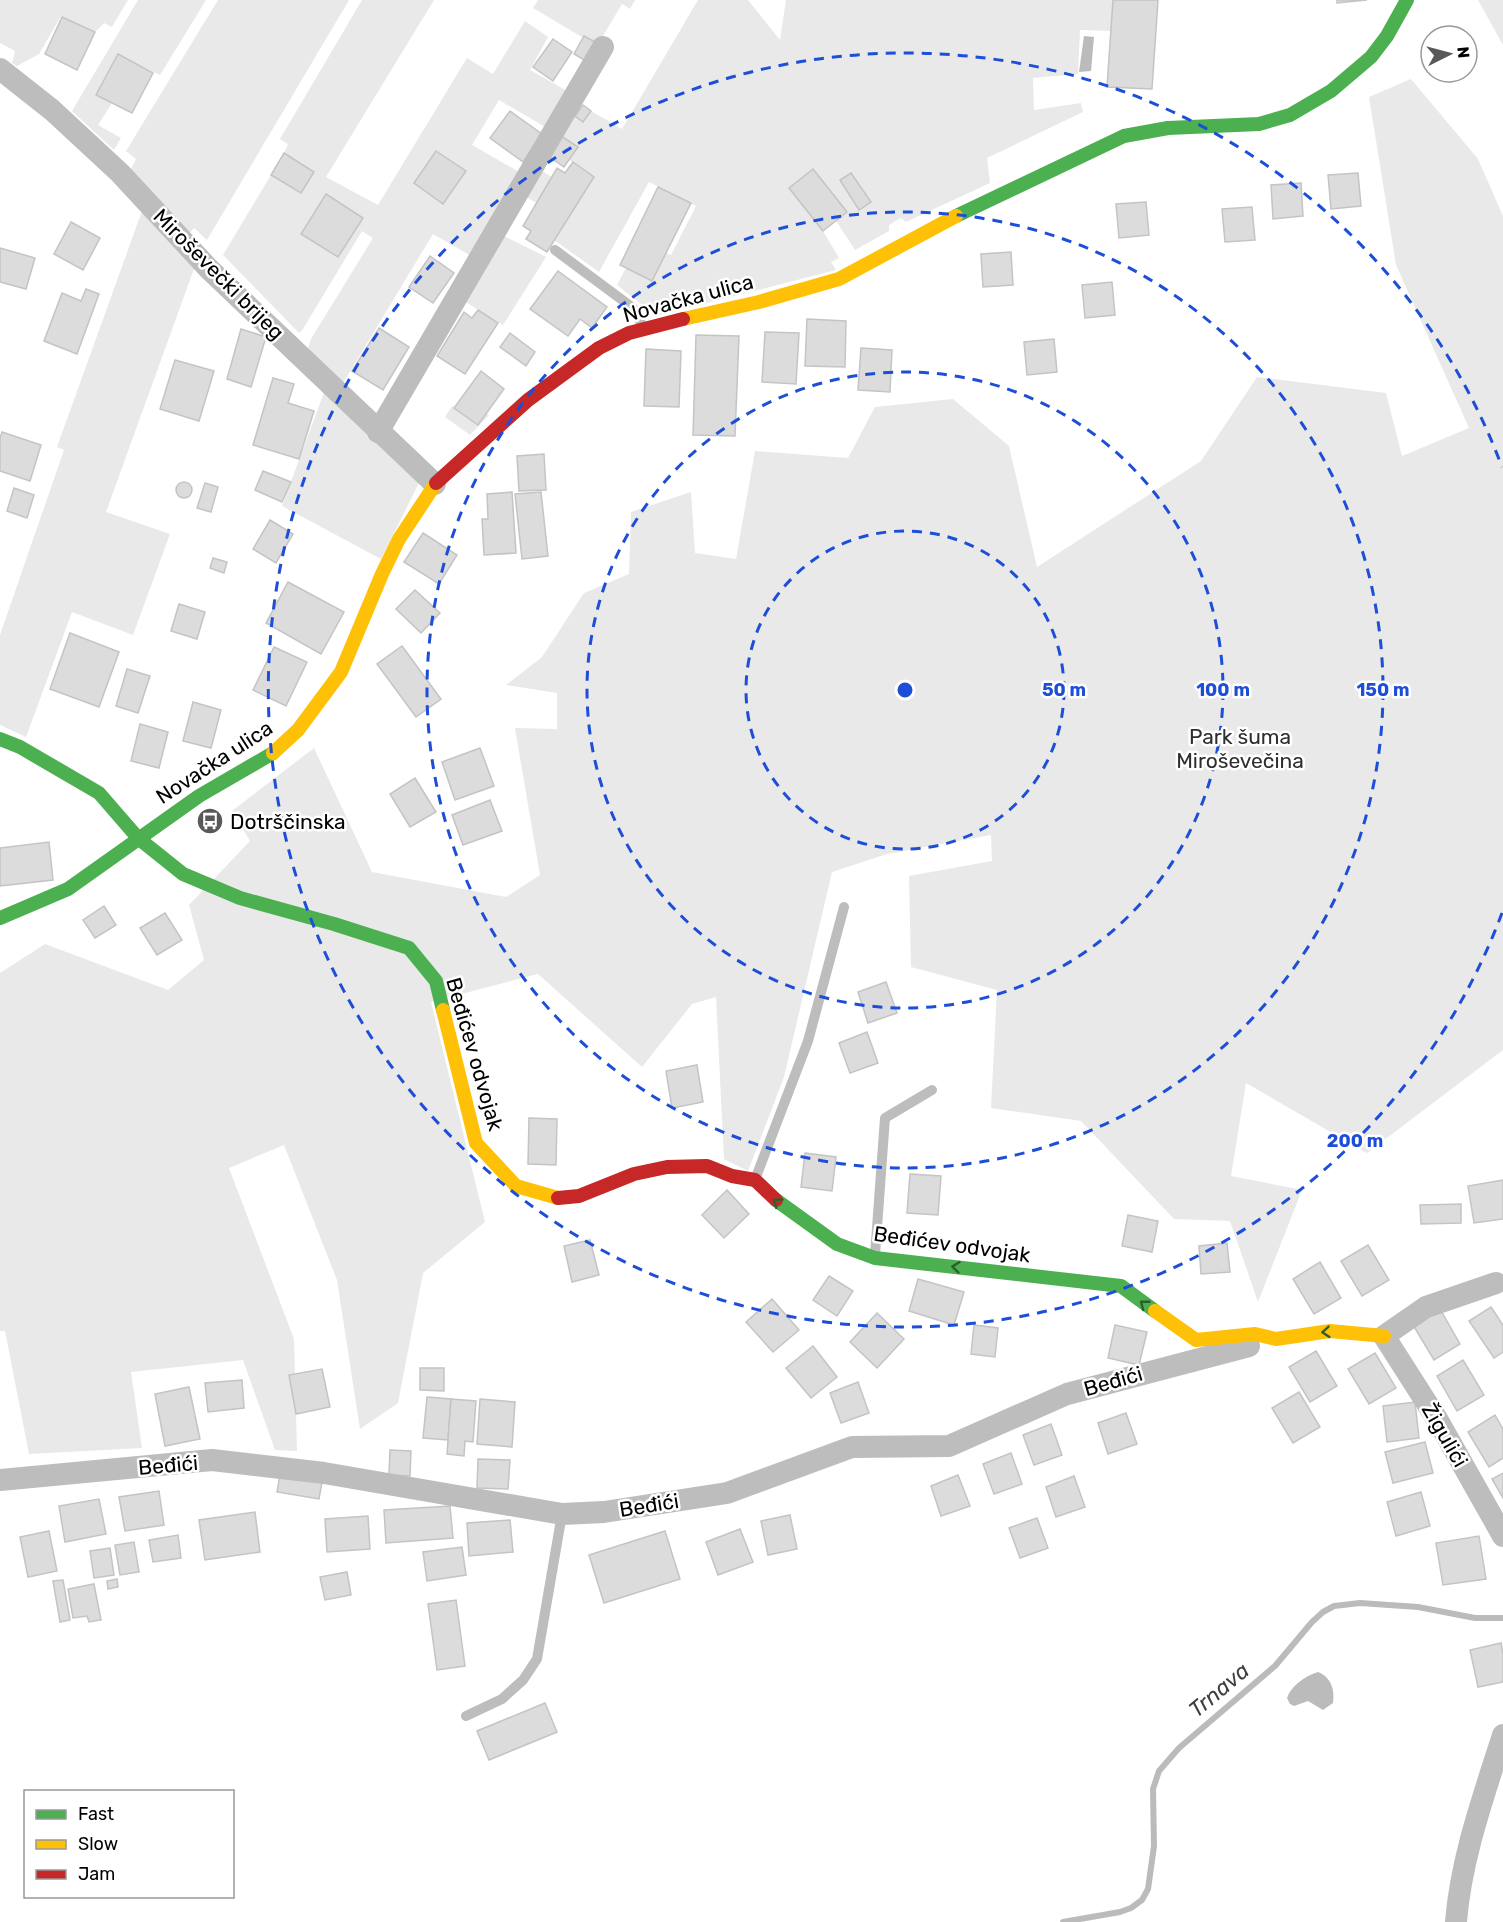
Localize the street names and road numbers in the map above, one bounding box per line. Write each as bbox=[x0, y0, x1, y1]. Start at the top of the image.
street label: Miroševečki brijeg bbox=[148, 203, 290, 345]
street label: Novačka ulica bbox=[620, 269, 756, 327]
street label: Novačka ulica bbox=[151, 715, 277, 809]
street label: Beđićev odvojak bbox=[441, 975, 509, 1134]
street label: Beđićev odvojak bbox=[872, 1221, 1032, 1267]
street label: Beđići bbox=[1081, 1361, 1145, 1401]
street label: Žigulići bbox=[1417, 1399, 1473, 1471]
street label: Beđići bbox=[137, 1450, 199, 1480]
street label: Beđići bbox=[617, 1488, 681, 1522]

